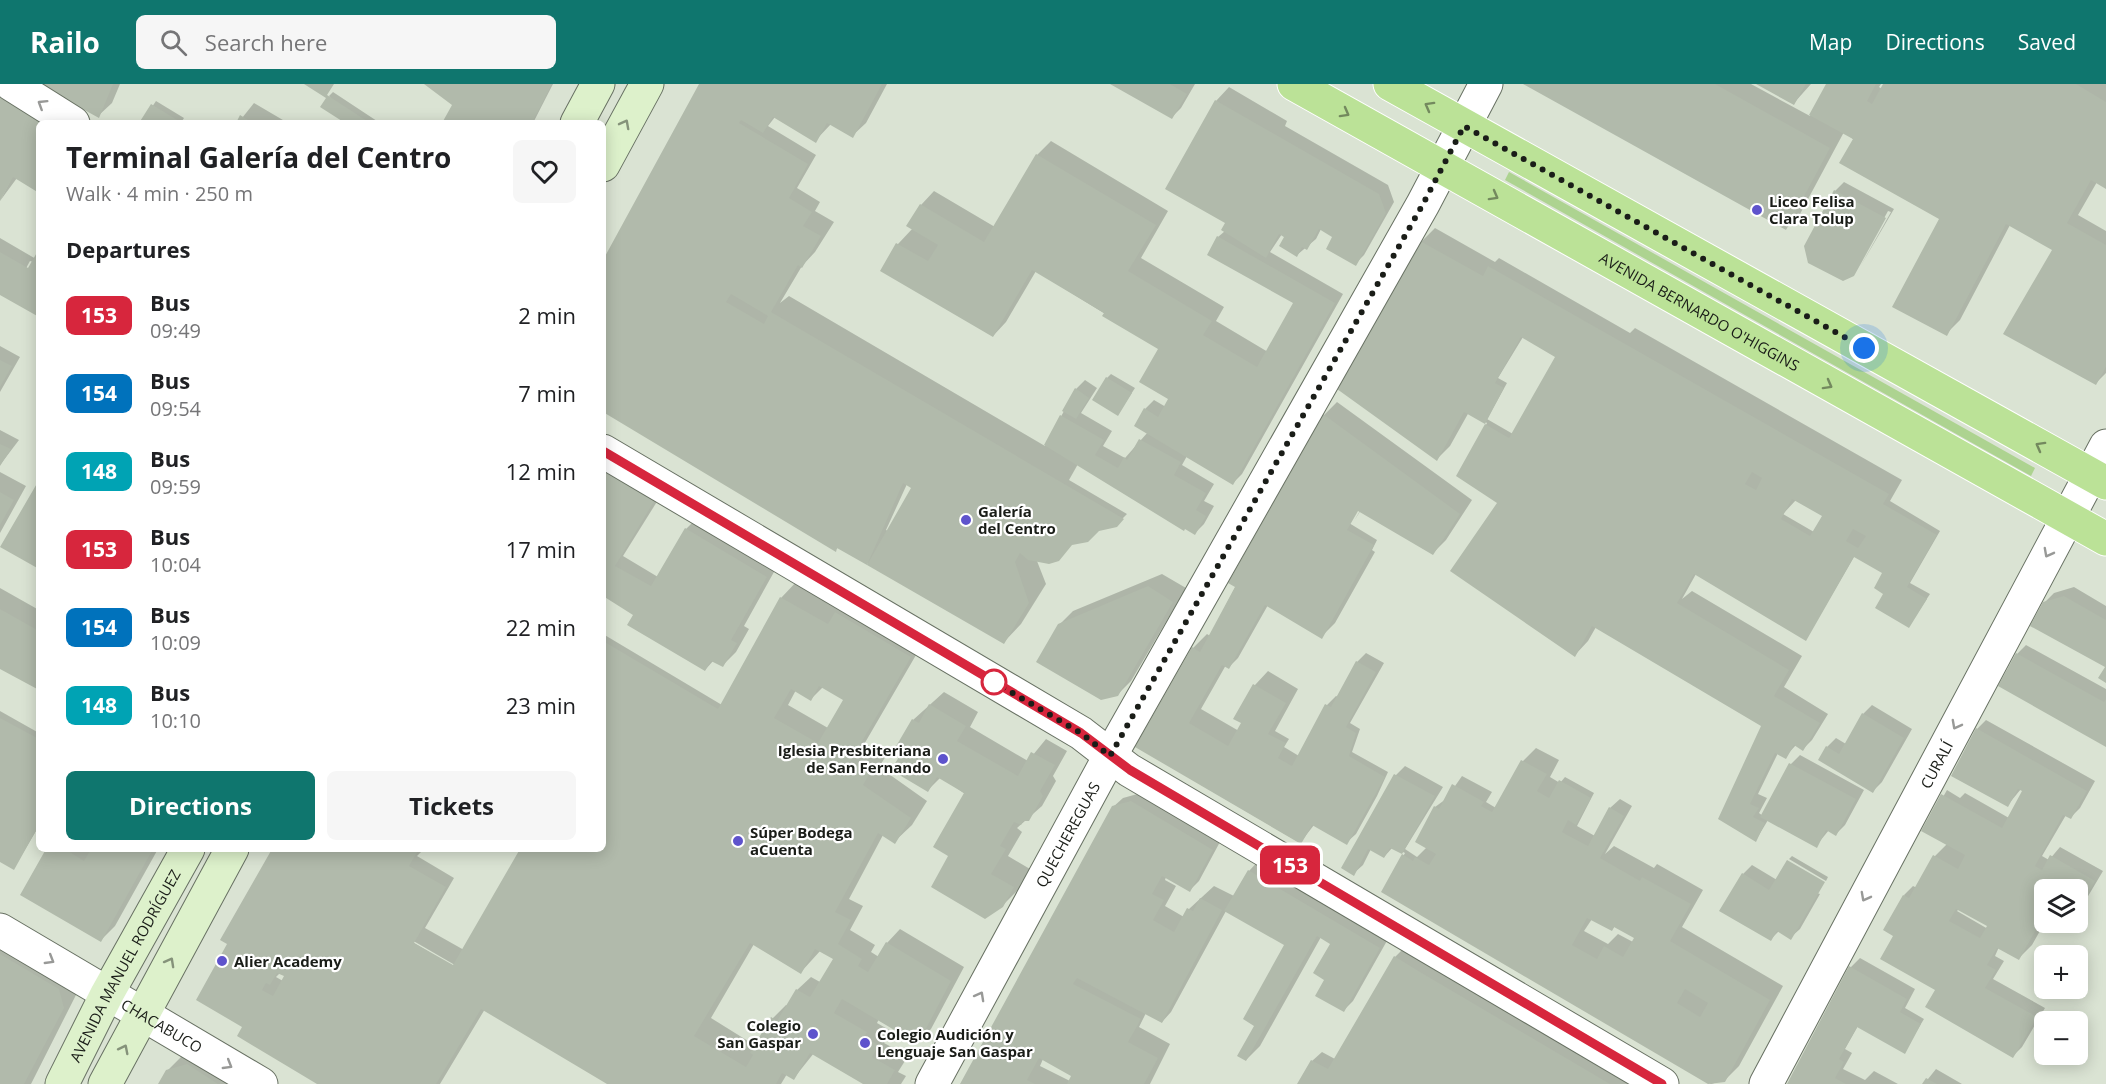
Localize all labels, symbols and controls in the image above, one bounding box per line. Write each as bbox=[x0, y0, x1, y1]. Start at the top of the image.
search box bbox=[136, 15, 556, 69]
text: Railo bbox=[30, 23, 100, 61]
icon: search bbox=[157, 26, 190, 59]
text: Search here bbox=[205, 27, 327, 57]
text: Map bbox=[1809, 28, 1852, 56]
text: Directions bbox=[1885, 28, 1985, 56]
text: Saved bbox=[2018, 28, 2076, 56]
one-way arrow bbox=[38, 99, 48, 111]
one-way arrow bbox=[1425, 102, 1435, 113]
one-way arrow bbox=[1339, 106, 1349, 117]
one-way arrow bbox=[618, 120, 629, 131]
text: Terminal Galería del Centro bbox=[66, 138, 451, 176]
button: heart bbox=[513, 140, 576, 203]
text: Walk · 4 min · 250 m bbox=[66, 180, 253, 207]
one-way arrow bbox=[1488, 189, 1498, 201]
place label: Liceo Felisa Clara Tolup bbox=[1769, 191, 1855, 228]
marker: Liceo Felisa Clara Tolup bbox=[1750, 203, 1764, 217]
text: Departures bbox=[66, 234, 190, 264]
street label: AVENIDA BERNARDO O'HIGGINS bbox=[1596, 247, 1803, 375]
text: Bus bbox=[150, 287, 190, 317]
text: 2 min bbox=[518, 300, 576, 330]
text: 153 bbox=[81, 301, 117, 329]
text: 09:49 bbox=[150, 317, 201, 344]
your location bbox=[1849, 333, 1879, 363]
text: Bus bbox=[150, 365, 190, 395]
text: 7 min bbox=[518, 378, 576, 408]
one-way arrow bbox=[1822, 378, 1832, 389]
text: 154 bbox=[81, 379, 117, 407]
text: 09:54 bbox=[150, 395, 201, 422]
one-way arrow bbox=[2036, 442, 2046, 453]
text: Bus bbox=[150, 443, 190, 473]
text: 12 min bbox=[506, 456, 576, 486]
text: 148 bbox=[81, 457, 117, 485]
text: 09:59 bbox=[150, 473, 201, 500]
place label: Galería del Centro bbox=[978, 501, 1056, 538]
marker: Galería del Centro bbox=[959, 513, 973, 527]
text: Bus bbox=[150, 521, 190, 551]
text: 17 min bbox=[506, 534, 576, 564]
text: 153 bbox=[81, 535, 117, 563]
one-way arrow bbox=[2044, 546, 2055, 557]
text: 10:04 bbox=[150, 551, 201, 578]
text: Bus bbox=[150, 599, 190, 629]
text: 22 min bbox=[506, 612, 576, 642]
text: 154 bbox=[81, 613, 117, 641]
text: 10:09 bbox=[150, 629, 201, 656]
unlabelled marker bbox=[981, 669, 1007, 695]
text: Bus bbox=[150, 677, 190, 707]
text: 23 min bbox=[506, 690, 576, 720]
text: 148 bbox=[81, 691, 117, 719]
text: 10:10 bbox=[150, 707, 201, 734]
one-way arrow bbox=[1952, 718, 1963, 729]
street label: CURALÍ bbox=[1915, 737, 1957, 792]
place label: Iglesia Presbiteriana de San Fernando bbox=[778, 740, 931, 777]
marker: Iglesia Presbiteriana de San Fernando bbox=[936, 752, 950, 766]
button: Directions bbox=[66, 771, 315, 840]
button: Tickets bbox=[327, 771, 576, 840]
street label: QUECHEREGUAS bbox=[1031, 778, 1104, 891]
place label: Súper Bodega aCuenta bbox=[750, 822, 852, 859]
marker: Súper Bodega aCuenta bbox=[731, 834, 745, 848]
line badge: 153 bbox=[1256, 846, 1324, 884]
text: 153 bbox=[1272, 851, 1308, 879]
street label: AVENIDA MANUEL RODRÍGUEZ bbox=[65, 866, 185, 1065]
map controls bbox=[2034, 879, 2088, 1065]
button: layers bbox=[2034, 879, 2088, 933]
one-way arrow bbox=[1861, 891, 1872, 901]
button: + bbox=[2034, 945, 2088, 999]
place label: Alier Academy bbox=[234, 951, 342, 971]
one-way arrow bbox=[44, 953, 54, 965]
marker: Alier Academy bbox=[215, 954, 229, 968]
one-way arrow bbox=[163, 957, 174, 968]
one-way arrow bbox=[973, 992, 984, 1002]
street label: CHACABUCO bbox=[118, 994, 206, 1057]
button: − bbox=[2034, 1011, 2088, 1065]
place label: Colegio San Gaspar bbox=[717, 1015, 801, 1052]
place label: Colegio Audición y Lenguaje San Gaspar bbox=[877, 1024, 1033, 1061]
marker: Colegio San Gaspar bbox=[806, 1027, 820, 1041]
marker: Colegio Audición y Lenguaje San Gaspar bbox=[858, 1036, 872, 1050]
one-way arrow bbox=[116, 1044, 128, 1055]
one-way arrow bbox=[222, 1057, 232, 1069]

